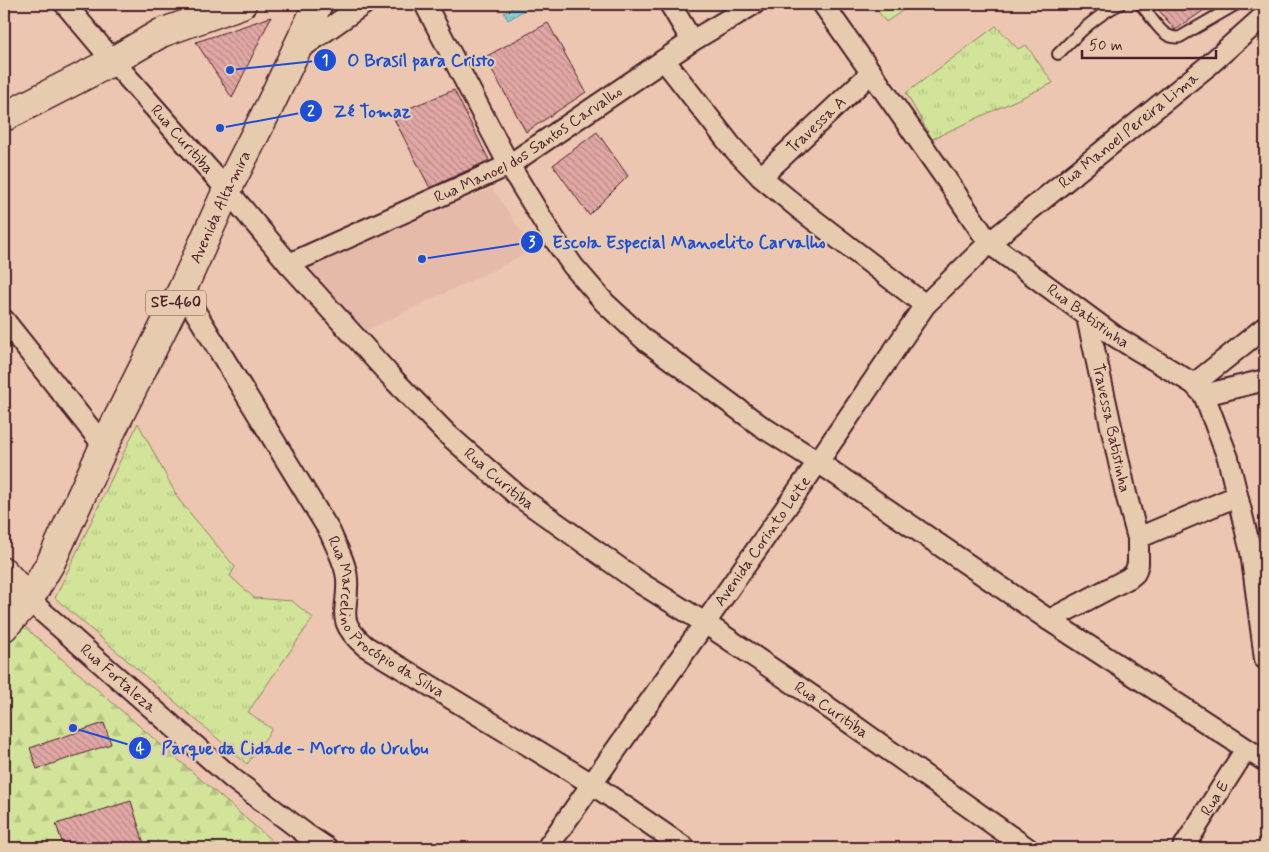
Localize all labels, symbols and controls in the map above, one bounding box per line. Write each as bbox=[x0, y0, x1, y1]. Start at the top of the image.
scale bar bbox=[1082, 28, 1215, 60]
text: 50 m bbox=[1089, 36, 1123, 56]
callout: O Brasil para Cristo bbox=[313, 44, 505, 77]
text: O Brasil para Cristo bbox=[347, 49, 495, 73]
text: 1 bbox=[322, 51, 328, 71]
street label: Rua Manoel Pereira Lima bbox=[1054, 67, 1203, 193]
street label: Rua Manoel dos Santos Carvalho bbox=[431, 81, 626, 208]
street label: Travessa A bbox=[782, 92, 851, 158]
callout: Zé Tomaz bbox=[298, 94, 421, 127]
street label: Rua Curitiba bbox=[146, 100, 219, 178]
text: Zé Tomaz bbox=[333, 100, 411, 124]
text: 2 bbox=[307, 102, 315, 122]
street label: Avenida Altamira bbox=[185, 147, 256, 267]
callout: Escola Especial Manoelito Carvalho bbox=[520, 225, 833, 258]
text: Escola Especial Manoelito Carvalho bbox=[552, 231, 826, 255]
text: 3 bbox=[529, 233, 536, 253]
street label: Rua Batistinha bbox=[1043, 279, 1133, 353]
road number: SE-460 bbox=[146, 290, 206, 316]
street label: Travessa Batistinha bbox=[1087, 362, 1135, 495]
street label: Rua Curitiba bbox=[459, 443, 538, 514]
street label: Avenida Corinto Leite bbox=[709, 472, 816, 610]
street label: Rua Marcelino Procópio da Silva bbox=[323, 533, 448, 702]
street label: Rua Fortaleza bbox=[76, 639, 162, 718]
street label: Rua Curitiba bbox=[790, 676, 873, 743]
callout: Parque da Cidade - Morro do Urubu bbox=[127, 731, 438, 764]
text: Parque da Cidade - Morro do Urubu bbox=[162, 737, 428, 761]
text: 4 bbox=[136, 739, 145, 759]
street label: Rua E bbox=[1196, 777, 1234, 820]

